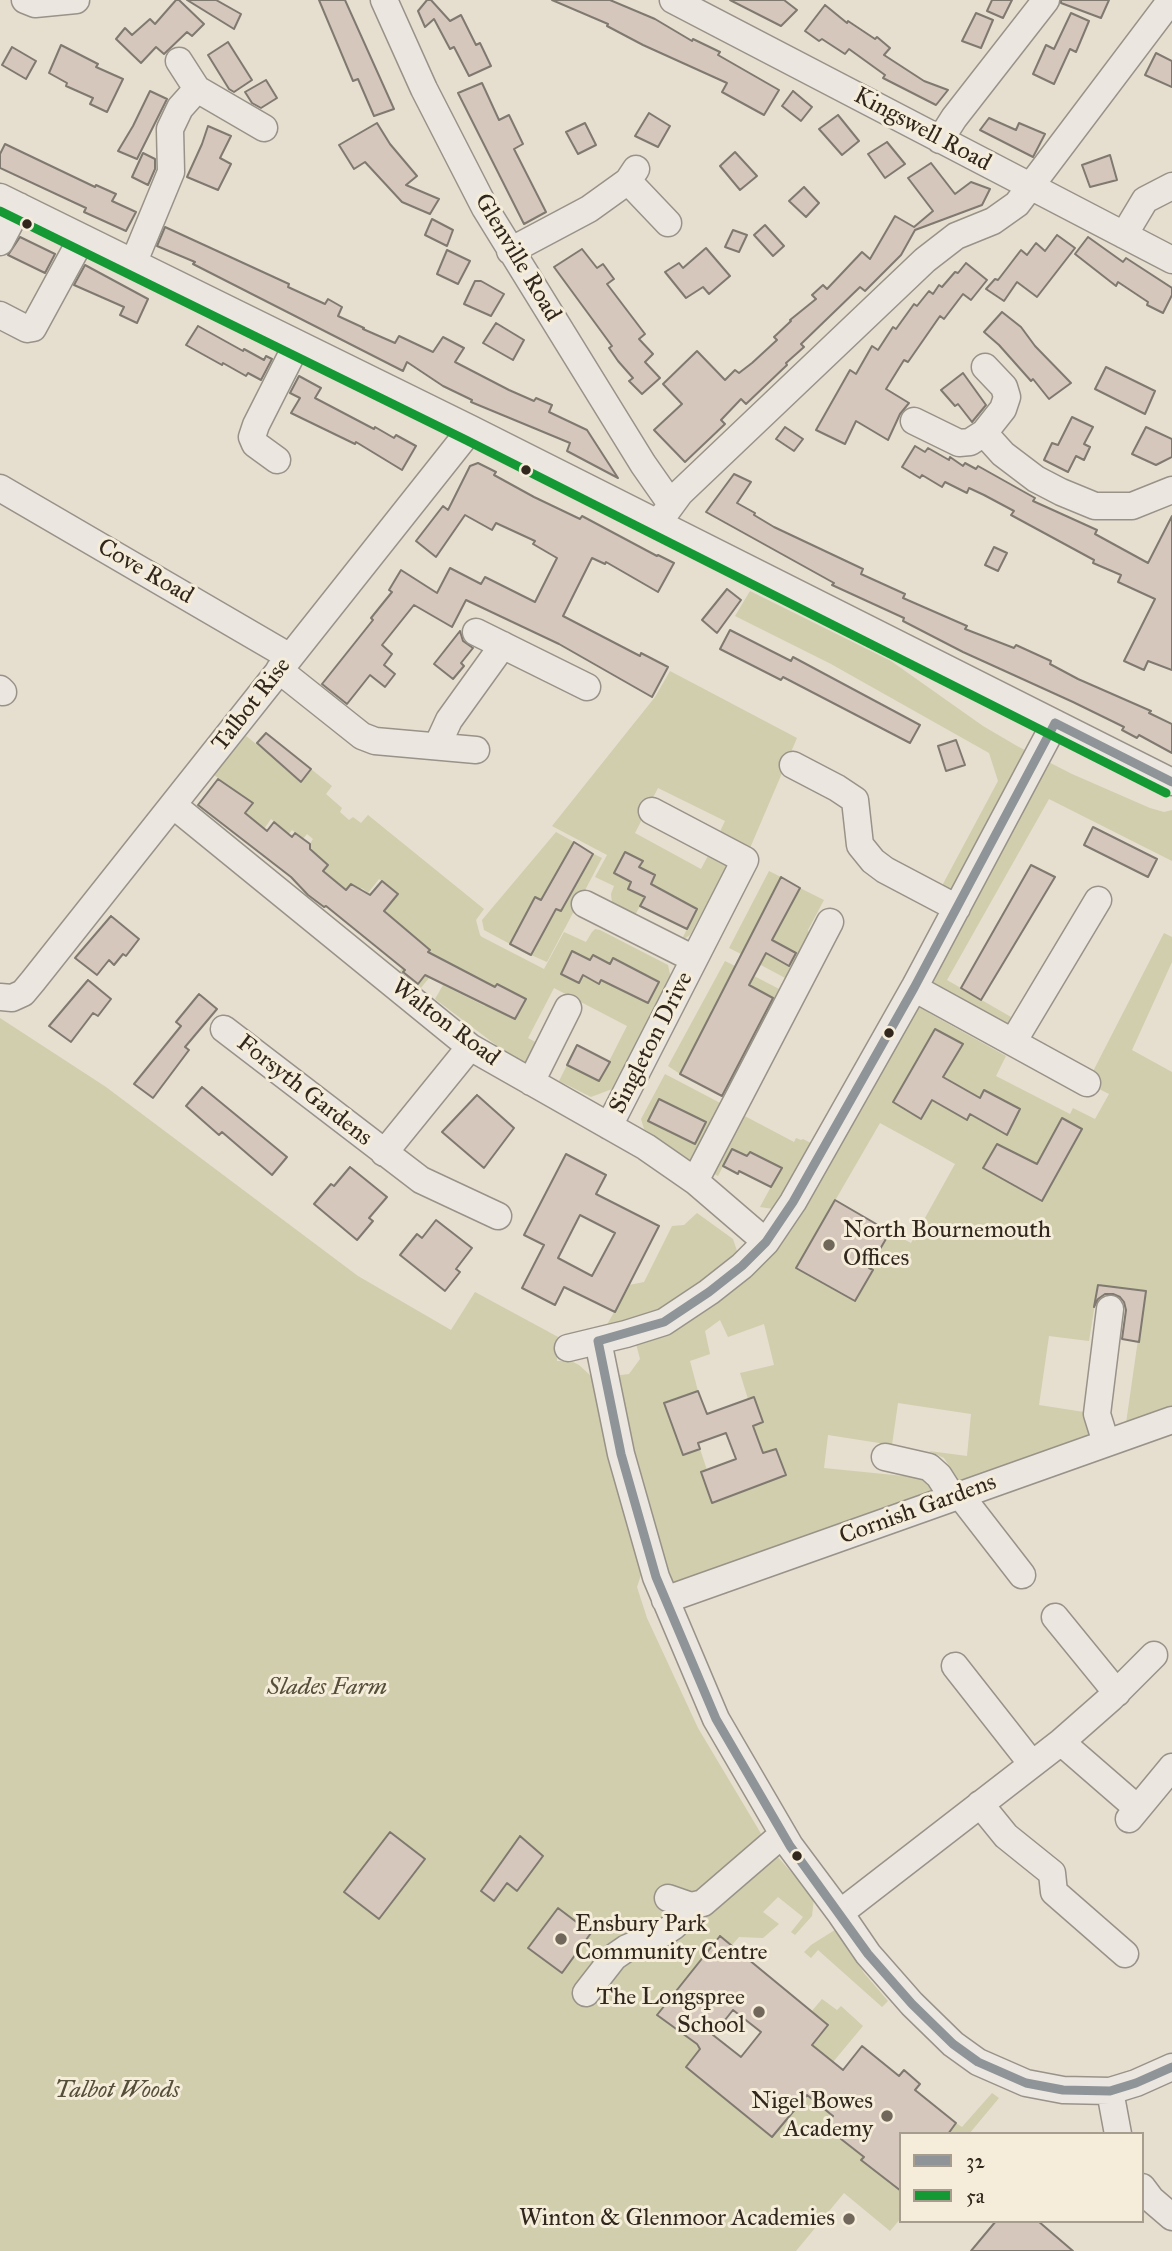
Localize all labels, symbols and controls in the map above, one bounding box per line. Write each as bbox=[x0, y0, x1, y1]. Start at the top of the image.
street label: Kingswell Road bbox=[848, 82, 996, 178]
street label: Glenville Road bbox=[468, 189, 566, 327]
unlabelled marker bbox=[20, 217, 34, 231]
unlabelled marker bbox=[519, 463, 533, 477]
street label: Cove Road bbox=[92, 533, 198, 611]
street label: Talbot Rise bbox=[206, 652, 298, 758]
street label: Singleton Drive bbox=[604, 967, 700, 1119]
street label: Walton Road bbox=[385, 973, 505, 1073]
unlabelled marker bbox=[882, 1026, 896, 1040]
street label: Forsyth Gardens bbox=[231, 1029, 377, 1153]
place label: North Bournemouth Offices bbox=[843, 1217, 1051, 1273]
marker: North Bournemouth Offices bbox=[821, 1237, 837, 1253]
street label: Cornish Gardens bbox=[836, 1468, 1000, 1552]
park label: Slades Farm bbox=[267, 1674, 387, 1702]
unlabelled marker bbox=[790, 1849, 804, 1863]
place label: Ensbury Park Community Centre bbox=[575, 1911, 767, 1967]
marker: Ensbury Park Community Centre bbox=[553, 1931, 569, 1947]
place label: The Longspree School bbox=[596, 1984, 745, 2040]
marker: The Longspree School bbox=[751, 2004, 767, 2020]
park label: Talbot Woods bbox=[55, 2077, 179, 2105]
place label: Nigel Bowes Academy bbox=[751, 2088, 873, 2144]
marker: Nigel Bowes Academy bbox=[879, 2108, 895, 2124]
legend bbox=[899, 2132, 1144, 2223]
text: 32 bbox=[966, 2148, 985, 2174]
text: 5a bbox=[966, 2183, 985, 2209]
place label: Winton & Glenmoor Academies bbox=[519, 2205, 835, 2233]
marker: Winton & Glenmoor Academies bbox=[841, 2211, 857, 2227]

